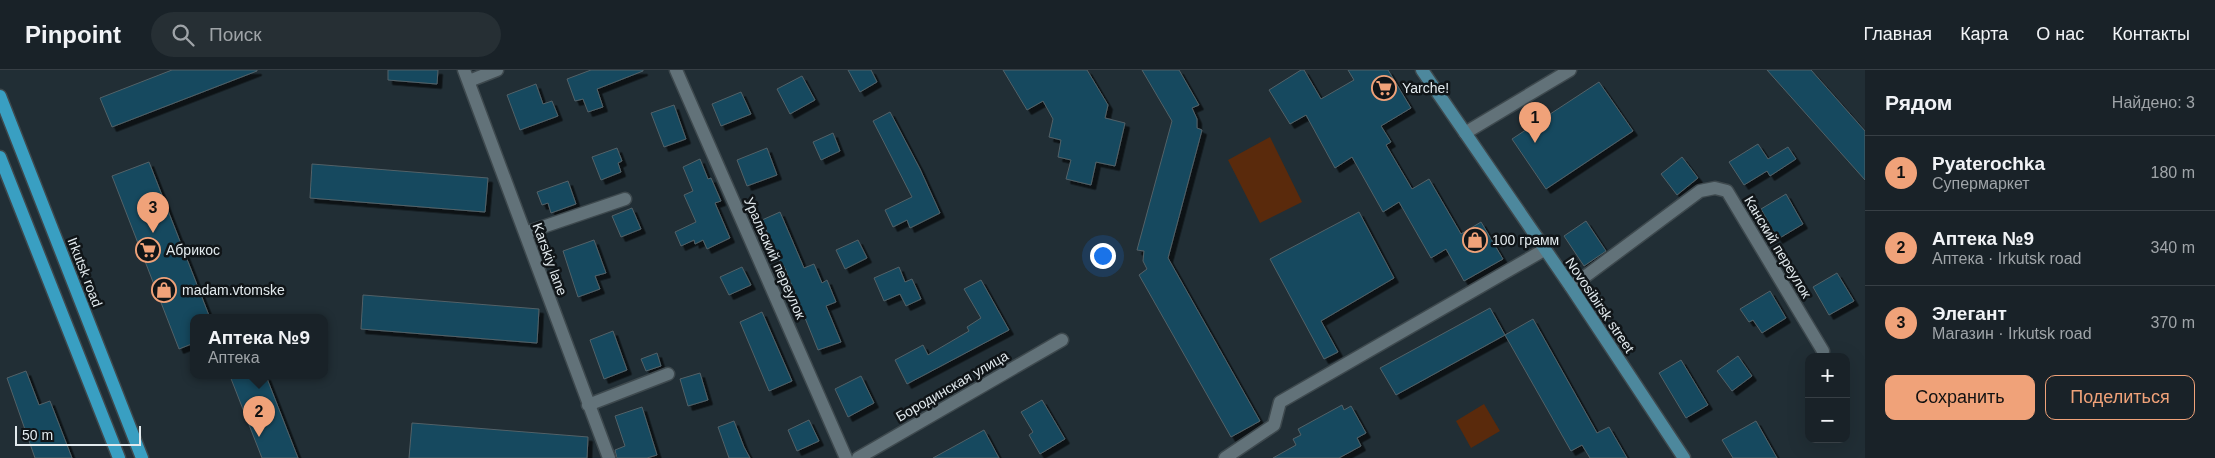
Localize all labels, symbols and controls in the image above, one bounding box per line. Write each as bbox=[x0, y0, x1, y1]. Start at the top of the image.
search box bbox=[151, 12, 501, 57]
text: Pinpoint bbox=[25, 21, 121, 48]
icon: search bbox=[169, 21, 197, 49]
text: Поиск bbox=[209, 24, 262, 45]
text: Главная bbox=[1864, 24, 1932, 44]
text: Карта bbox=[1960, 24, 2008, 44]
text: О нас bbox=[2036, 24, 2084, 44]
text: Контакты bbox=[2112, 24, 2190, 44]
supermarket icon: Yarche! bbox=[1371, 75, 1397, 101]
place label: Yarche! bbox=[1402, 80, 1449, 96]
text: Рядом bbox=[1885, 91, 1952, 114]
text: Найдено: 3 bbox=[2112, 94, 2195, 111]
pin: 1 bbox=[1519, 102, 1551, 143]
text: Pyaterochka bbox=[1932, 153, 2045, 174]
text: 1 bbox=[1897, 164, 1905, 181]
text: 180 m bbox=[2151, 164, 2195, 181]
text: Супермаркет bbox=[1932, 175, 2030, 192]
pin: 3 bbox=[137, 192, 169, 233]
street label: Канский переулок bbox=[1741, 193, 1815, 302]
street label: Уральский переулок bbox=[741, 195, 809, 322]
street label: Karskiy lane bbox=[529, 220, 571, 298]
shop icon: 100 грамм bbox=[1462, 227, 1488, 253]
text: Аптека №9 bbox=[1932, 228, 2034, 249]
place label: 100 грамм bbox=[1492, 232, 1559, 248]
street label: Irkutsk road bbox=[64, 235, 106, 309]
supermarket icon: Абрикос bbox=[135, 237, 161, 263]
text: 2 bbox=[1897, 239, 1905, 256]
text: 340 m bbox=[2151, 239, 2195, 256]
place label: Абрикос bbox=[166, 242, 220, 258]
your location bbox=[1090, 243, 1116, 269]
text: Аптека · Irkutsk road bbox=[1932, 250, 2081, 267]
street label: Novosibirsk street bbox=[1562, 254, 1638, 356]
shop icon: madam.vtomske bbox=[151, 277, 177, 303]
place label: madam.vtomske bbox=[182, 282, 285, 298]
text: Элегант bbox=[1932, 303, 2007, 324]
popup bbox=[190, 314, 328, 379]
text: 3 bbox=[1897, 314, 1905, 331]
text: 370 m bbox=[2151, 314, 2195, 331]
text: Магазин · Irkutsk road bbox=[1932, 325, 2092, 342]
text: Аптека №9 bbox=[208, 327, 310, 348]
street label: Бородинская улица bbox=[893, 347, 1011, 425]
text: Аптека bbox=[208, 349, 260, 366]
map controls bbox=[1805, 353, 1850, 443]
button: + bbox=[1805, 353, 1850, 398]
button: Сохранить bbox=[1885, 375, 2035, 420]
button: Поделиться bbox=[2045, 375, 2195, 420]
pin: 2 bbox=[243, 396, 275, 437]
button: − bbox=[1805, 398, 1850, 443]
scale bar bbox=[15, 423, 141, 446]
text: 50 m bbox=[22, 427, 53, 443]

